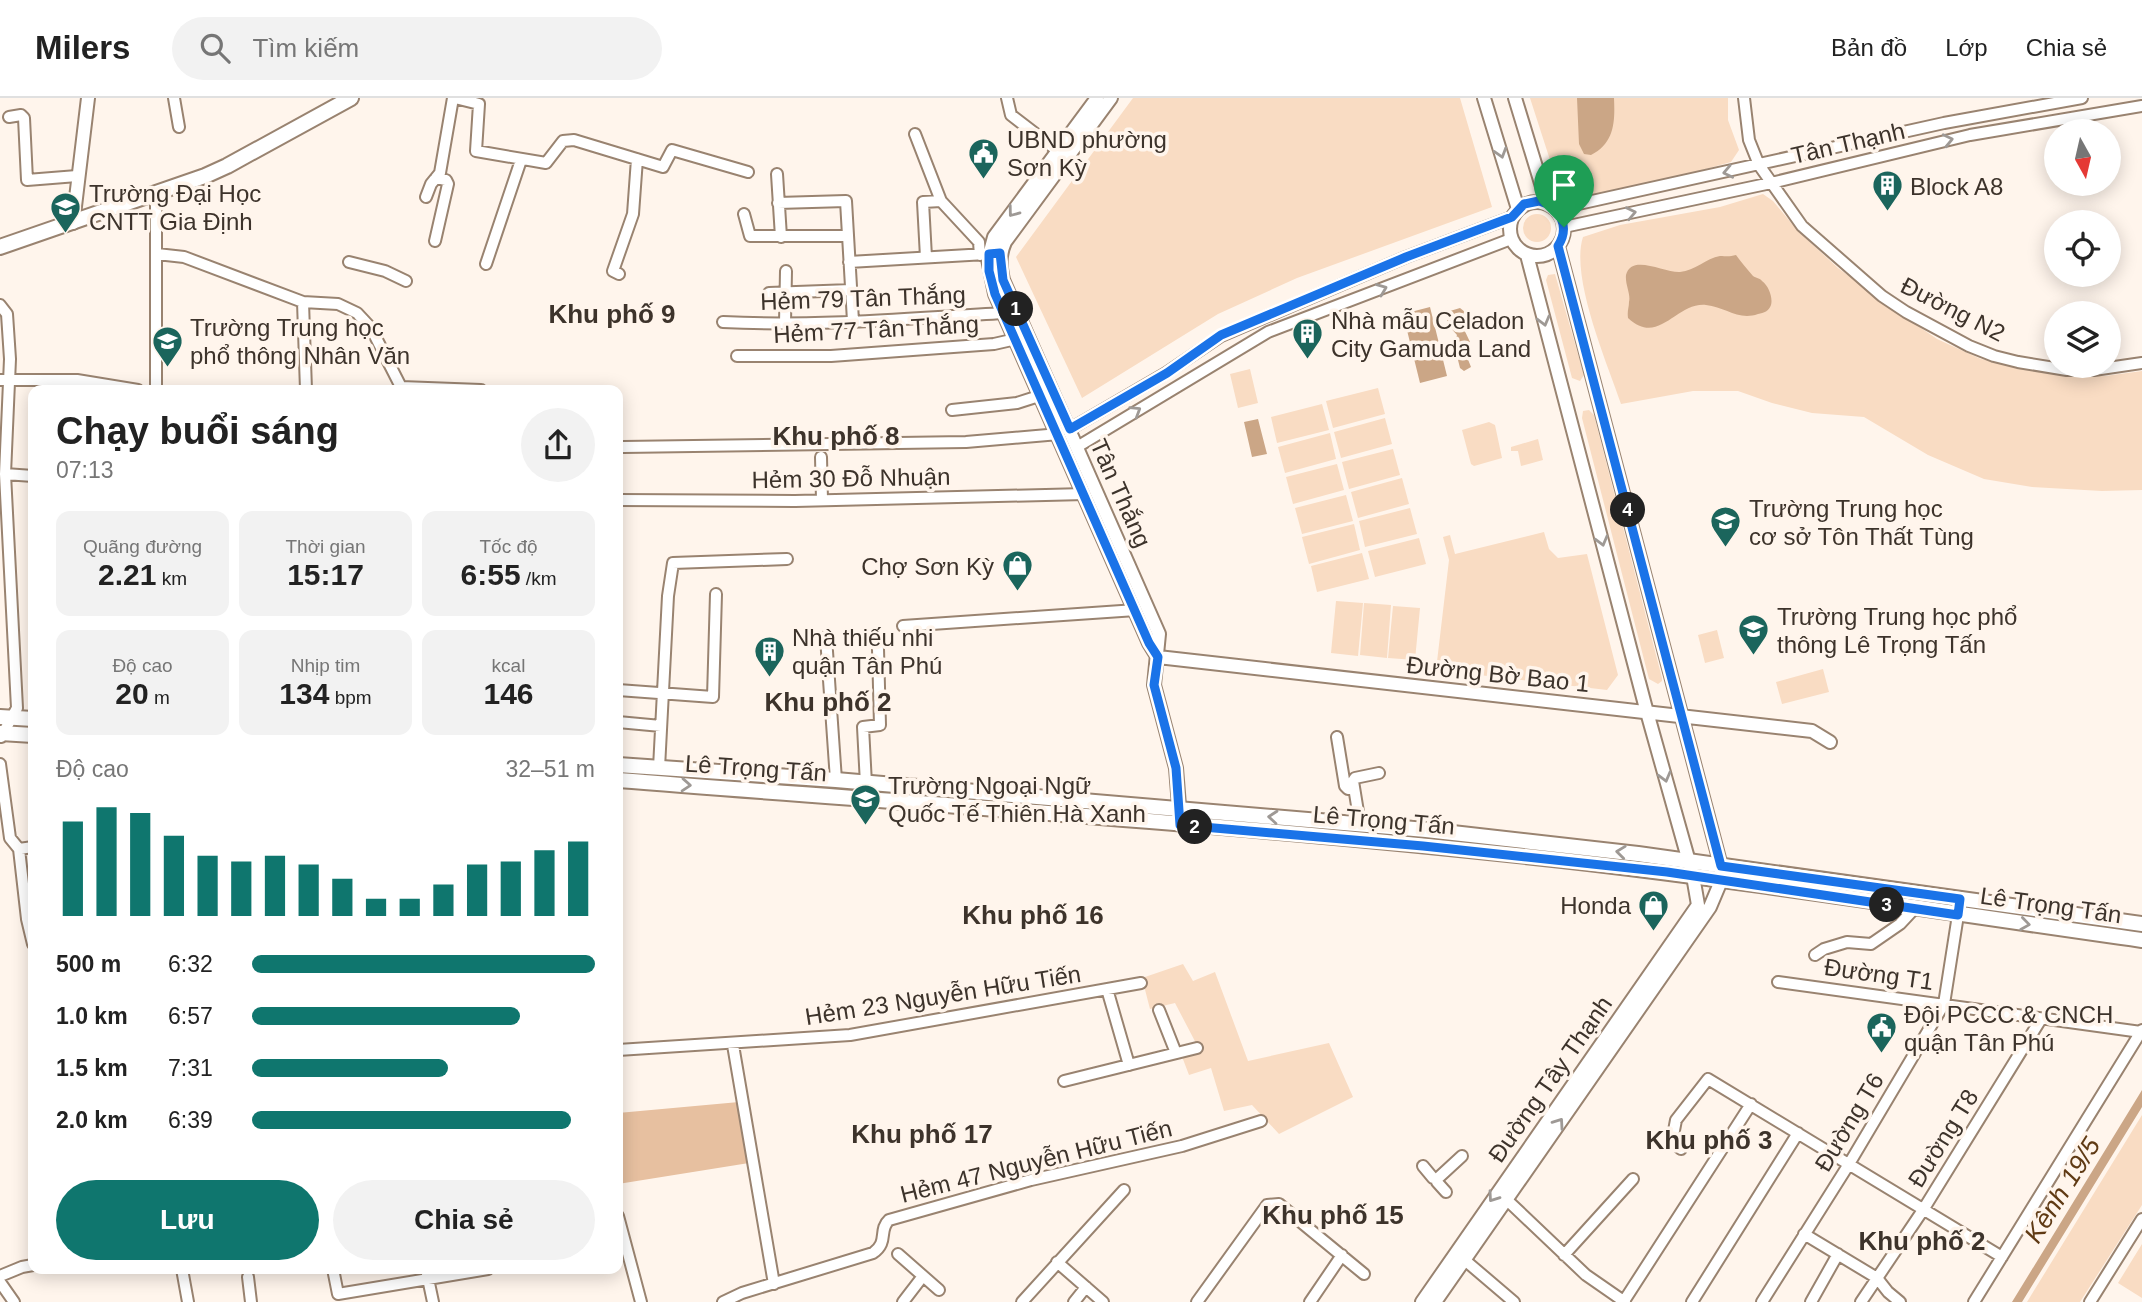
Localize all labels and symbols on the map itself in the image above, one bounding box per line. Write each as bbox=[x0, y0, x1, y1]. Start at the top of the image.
street label: Tân Thạnh bbox=[1789, 117, 1907, 169]
north arrow bbox=[2044, 119, 2121, 196]
place label: UBND phường Sơn Kỳ bbox=[1007, 126, 1167, 181]
one-way arrow bbox=[1942, 134, 1954, 149]
public building icon: UBND phường Sơn Kỳ bbox=[967, 136, 1001, 180]
one-way arrow bbox=[1493, 147, 1508, 159]
pin bbox=[1534, 155, 1594, 227]
one-way arrow bbox=[1722, 163, 1734, 178]
building icon: Block A8 bbox=[1870, 169, 1904, 213]
place label: Block A8 bbox=[1910, 173, 2003, 200]
place label: Trường Đại Học CNTT Gia Định bbox=[89, 180, 261, 235]
school or university icon: Trường Đại Học CNTT Gia Định bbox=[49, 190, 83, 234]
one-way arrow bbox=[1008, 204, 1021, 217]
one-way arrow bbox=[1625, 206, 1637, 221]
street label: Đường N2 bbox=[1896, 271, 2010, 347]
street label: Hẻm 79 Tân Thắng bbox=[760, 281, 966, 315]
one-way arrow bbox=[1376, 283, 1388, 297]
pin: 1 bbox=[998, 292, 1034, 326]
district label: Khu phố 9 bbox=[548, 299, 676, 329]
place label: Nhà mẫu Celadon City Gamuda Land bbox=[1331, 307, 1531, 362]
street label: Hẻm 77 Tân Thắng bbox=[772, 310, 980, 348]
place label: Trường Trung học phổ thông Nhân Văn bbox=[190, 314, 410, 369]
one-way arrow bbox=[1536, 315, 1551, 327]
building icon: Nhà mẫu Celadon City Gamuda Land bbox=[1291, 317, 1325, 361]
school or university icon: Trường Trung học phổ thông Nhân Văn bbox=[150, 324, 184, 368]
one-way arrow bbox=[1128, 407, 1141, 420]
district label: Khu phố 8 bbox=[772, 421, 900, 451]
street label: Tân Thắng bbox=[1085, 435, 1157, 551]
street label: Hẻm 30 Đỗ Nhuận bbox=[751, 463, 951, 493]
pin: 4 bbox=[1610, 492, 1646, 528]
place label: Trường Trung học cơ sở Tôn Thất Tùng bbox=[1749, 495, 1974, 550]
school or university icon: Trường Trung học cơ sở Tôn Thất Tùng bbox=[1709, 505, 1743, 549]
one-way arrow bbox=[1594, 535, 1608, 547]
shop icon: Chợ Sơn Kỳ bbox=[1000, 549, 1034, 593]
place label: Chợ Sơn Kỳ bbox=[861, 553, 994, 580]
place label: Trường Trung học phổ thông Lê Trọng Tấn bbox=[1777, 603, 2017, 658]
school or university icon: Trường Trung học phổ thông Lê Trọng Tấn bbox=[1737, 613, 1771, 657]
place label: Nhà thiếu nhi quận Tân Phú bbox=[792, 624, 942, 679]
building icon: Nhà thiếu nhi quận Tân Phú bbox=[752, 634, 786, 678]
street label: Đường Bờ Bao 1 bbox=[1405, 651, 1591, 697]
district label: Khu phố 2 bbox=[764, 687, 892, 717]
street label: Lê Trọng Tấn bbox=[684, 750, 828, 786]
one-way arrow bbox=[1657, 771, 1672, 783]
place label: Trường Ngoại Ngữ Quốc Tế Thiên Hà Xanh bbox=[888, 772, 1146, 827]
one-way arrow bbox=[681, 778, 692, 793]
school or university icon: Trường Ngoại Ngữ Quốc Tế Thiên Hà Xanh bbox=[848, 782, 882, 826]
street label: Lê Trọng Tấn bbox=[1312, 800, 1456, 840]
pin: 2 bbox=[1178, 810, 1212, 844]
one-way arrow bbox=[1267, 810, 1278, 825]
one-way arrow bbox=[1616, 844, 1627, 859]
street label: Lê Trọng Tấn bbox=[1979, 882, 2123, 928]
shop icon: Honda bbox=[1637, 888, 1671, 932]
pin: 3 bbox=[1870, 888, 1904, 922]
place label: Honda bbox=[1560, 892, 1632, 919]
district label: Khu phố 16 bbox=[962, 900, 1104, 930]
one-way arrow bbox=[2019, 916, 2031, 931]
street label: Đường T1 bbox=[1823, 953, 1935, 995]
street label: Hẻm 23 Nguyễn Hữu Tiến bbox=[803, 960, 1083, 1030]
street label: Đường Tây Thạnh bbox=[1483, 991, 1617, 1167]
place label: Đội PCCC & CNCH quận Tân Phú bbox=[1904, 1001, 2113, 1056]
public building icon: Đội PCCC & CNCH quận Tân Phú bbox=[1864, 1011, 1898, 1055]
street label: Đường T6 bbox=[1809, 1068, 1889, 1176]
street label: Đường T8 bbox=[1902, 1084, 1984, 1192]
street label: Hẻm 47 Nguyễn Hữu Tiến bbox=[897, 1114, 1175, 1208]
one-way arrow bbox=[1551, 1118, 1563, 1131]
district label: Khu phố 17 bbox=[851, 1119, 993, 1149]
district label: Khu phố 3 bbox=[1645, 1125, 1773, 1155]
water label: Kênh 19/5 bbox=[2018, 1131, 2106, 1248]
one-way arrow bbox=[1488, 1190, 1501, 1203]
district label: Khu phố 15 bbox=[1262, 1200, 1404, 1230]
district label: Khu phố 2 bbox=[1858, 1226, 1986, 1256]

